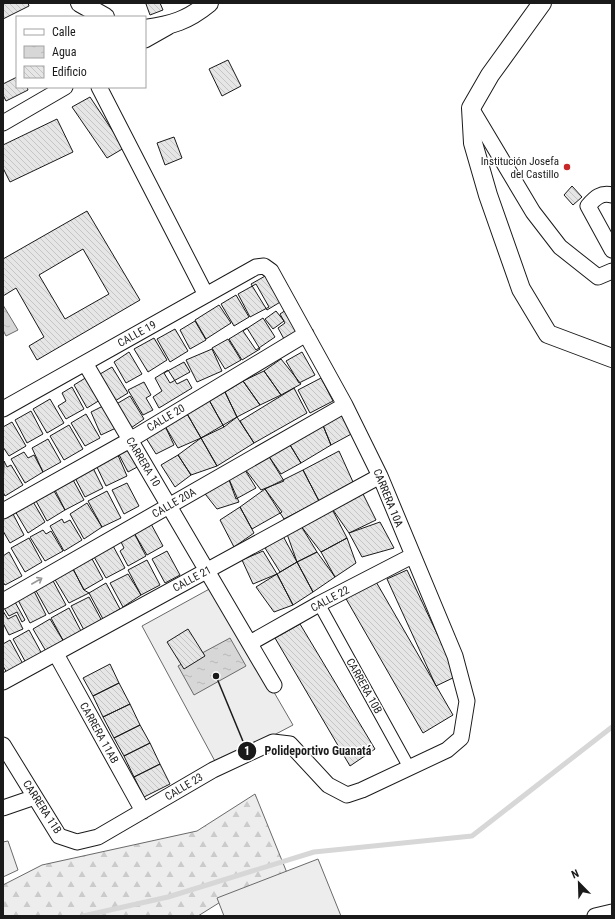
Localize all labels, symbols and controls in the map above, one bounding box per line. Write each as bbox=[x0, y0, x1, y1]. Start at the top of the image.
legend bbox=[16, 16, 146, 88]
text: Calle bbox=[52, 25, 76, 39]
text: Agua bbox=[52, 45, 77, 59]
text: Edificio bbox=[52, 65, 87, 79]
place label: Institución Josefa del Castillo bbox=[481, 155, 559, 181]
marker: Institución Josefa del Castillo bbox=[562, 162, 572, 172]
street label: CALLE 19 bbox=[116, 318, 158, 350]
street label: CALLE 20 bbox=[145, 402, 187, 434]
street label: CARRERA 10 bbox=[123, 435, 163, 489]
street label: CARRERA 10A bbox=[370, 467, 406, 530]
street label: CALLE 20A bbox=[150, 485, 199, 521]
street label: CALLE 21 bbox=[170, 563, 214, 595]
one-way arrow bbox=[31, 577, 43, 585]
street label: CALLE 22 bbox=[308, 583, 352, 615]
street label: CARRERA 10B bbox=[343, 656, 385, 716]
street label: CARRERA 11AB bbox=[77, 700, 121, 766]
callout: Polideportivo Guanatá bbox=[237, 739, 380, 763]
text: 1 bbox=[244, 744, 250, 758]
text: Polideportivo Guanatá bbox=[265, 744, 372, 758]
street label: CALLE 23 bbox=[163, 771, 205, 803]
street label: CARRERA 11B bbox=[20, 778, 64, 836]
north arrow bbox=[559, 863, 599, 903]
text: N bbox=[570, 867, 581, 882]

